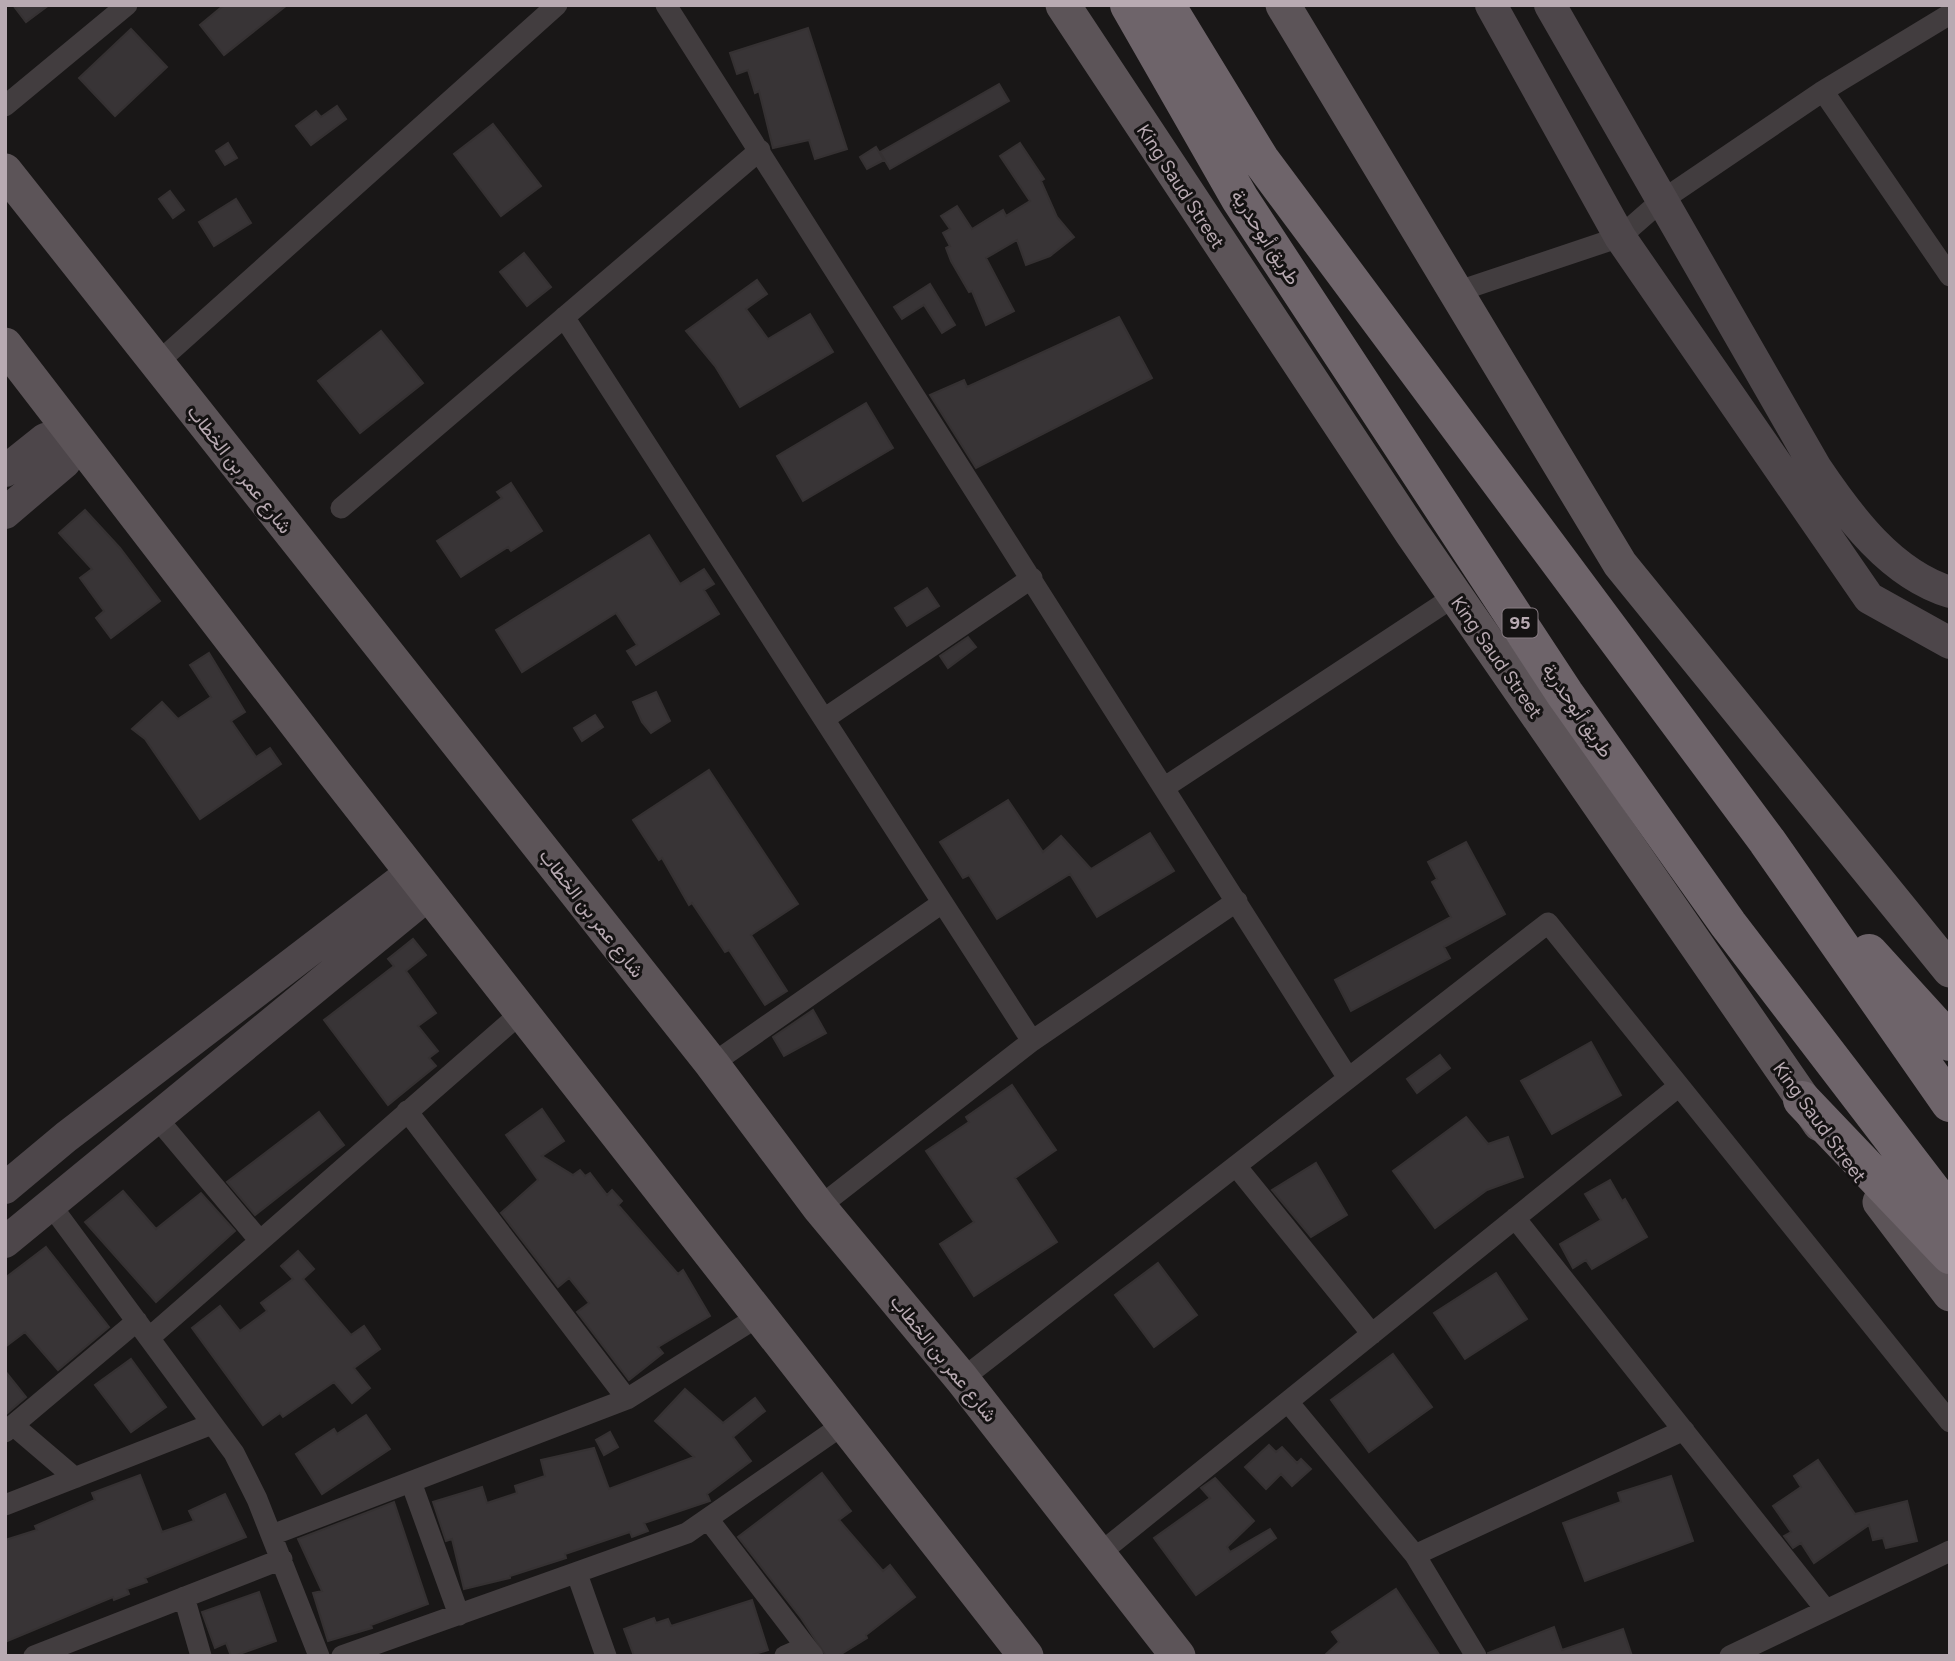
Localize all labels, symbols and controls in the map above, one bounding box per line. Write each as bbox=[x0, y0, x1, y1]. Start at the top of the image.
street label: King Saud Street bbox=[1132, 120, 1229, 253]
street label: طريق أبوحدرية bbox=[1226, 185, 1305, 289]
street label: شارع عمر بن الخطاب bbox=[181, 400, 297, 539]
street label: King Saud Street bbox=[1446, 592, 1547, 723]
road number: 95 bbox=[1502, 608, 1538, 638]
street label: طريق أبوحدرية bbox=[1538, 659, 1617, 762]
street label: شارع عمر بن الخطاب bbox=[533, 844, 649, 983]
street label: King Saud Street bbox=[1768, 1058, 1871, 1187]
street label: شارع عمر بن الخطاب bbox=[885, 1290, 1002, 1427]

